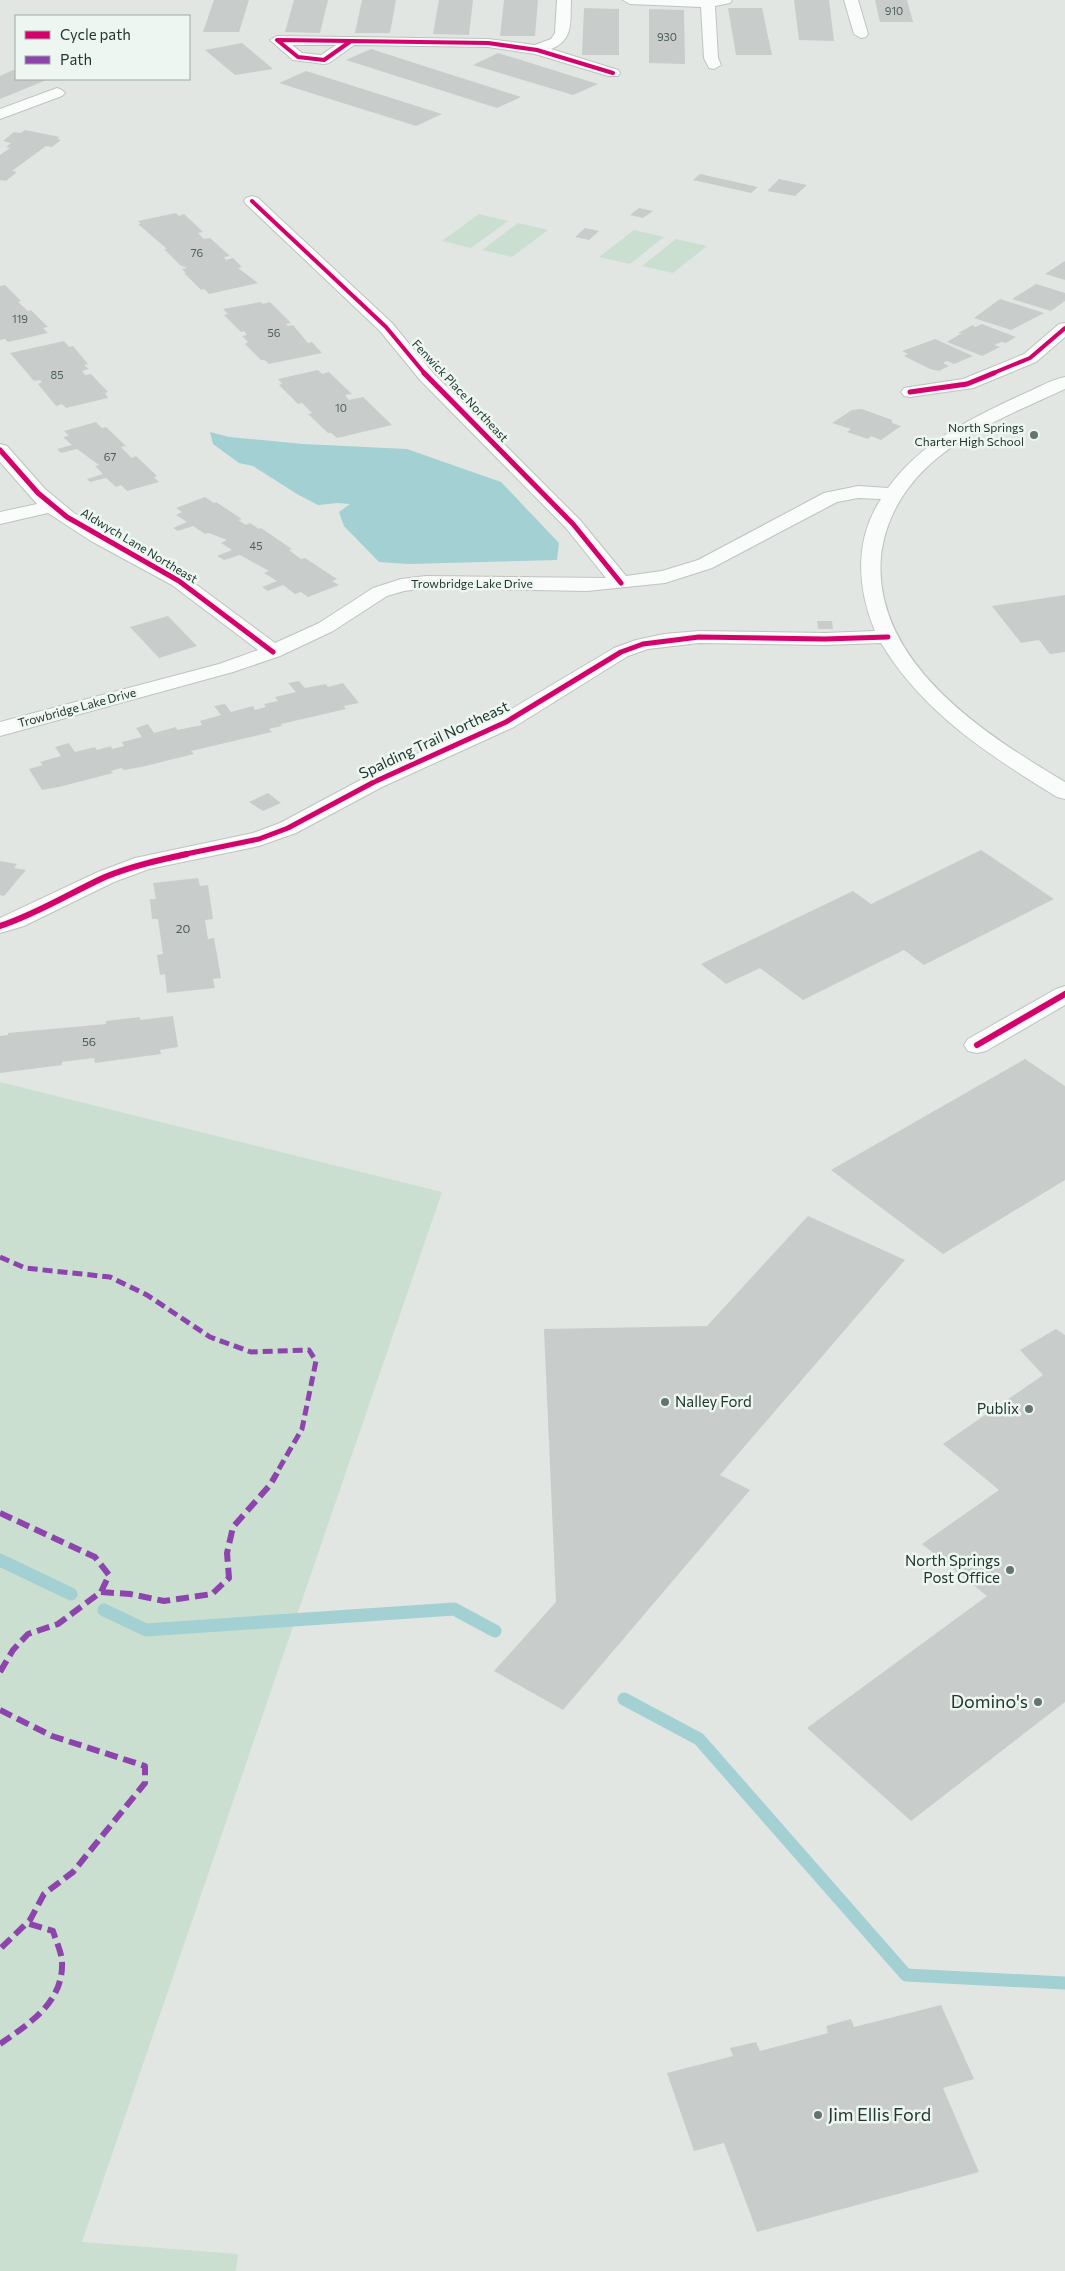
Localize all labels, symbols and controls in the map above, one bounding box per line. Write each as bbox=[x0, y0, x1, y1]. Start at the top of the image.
house number: 910 bbox=[885, 4, 903, 17]
legend bbox=[15, 15, 190, 80]
text: Cycle path bbox=[60, 25, 131, 43]
house number: 930 bbox=[657, 30, 677, 43]
text: Path bbox=[60, 50, 92, 68]
house number: 76 bbox=[191, 246, 204, 259]
house number: 119 bbox=[12, 312, 28, 325]
house number: 56 bbox=[268, 326, 281, 339]
street label: Fenwick Place Northeast bbox=[410, 336, 512, 444]
house number: 85 bbox=[51, 368, 64, 381]
house number: 10 bbox=[335, 401, 347, 414]
place label: North Springs Charter High School bbox=[915, 420, 1024, 448]
marker: North Springs Charter High School bbox=[1028, 429, 1040, 441]
house number: 67 bbox=[104, 450, 116, 463]
street label: Aldwych Lane Northeast bbox=[79, 505, 200, 586]
house number: 45 bbox=[250, 539, 262, 552]
street label: Trowbridge Lake Drive bbox=[411, 576, 533, 590]
street label: Trowbridge Lake Drive bbox=[16, 685, 137, 730]
street label: Spalding Trail Northeast bbox=[356, 696, 512, 782]
house number: 20 bbox=[176, 921, 190, 935]
house number: 56 bbox=[82, 1034, 96, 1048]
place label: Nalley Ford bbox=[675, 1392, 752, 1410]
marker: Nalley Ford bbox=[659, 1396, 671, 1408]
place label: Publix bbox=[977, 1399, 1019, 1417]
marker: Publix bbox=[1023, 1403, 1035, 1415]
place label: North Springs Post Office bbox=[905, 1551, 1000, 1586]
marker: North Springs Post Office bbox=[1004, 1564, 1016, 1576]
place label: Domino's bbox=[951, 1690, 1028, 1712]
marker: Domino's bbox=[1032, 1696, 1044, 1708]
place label: Jim Ellis Ford bbox=[828, 2103, 931, 2125]
marker: Jim Ellis Ford bbox=[812, 2109, 824, 2121]

